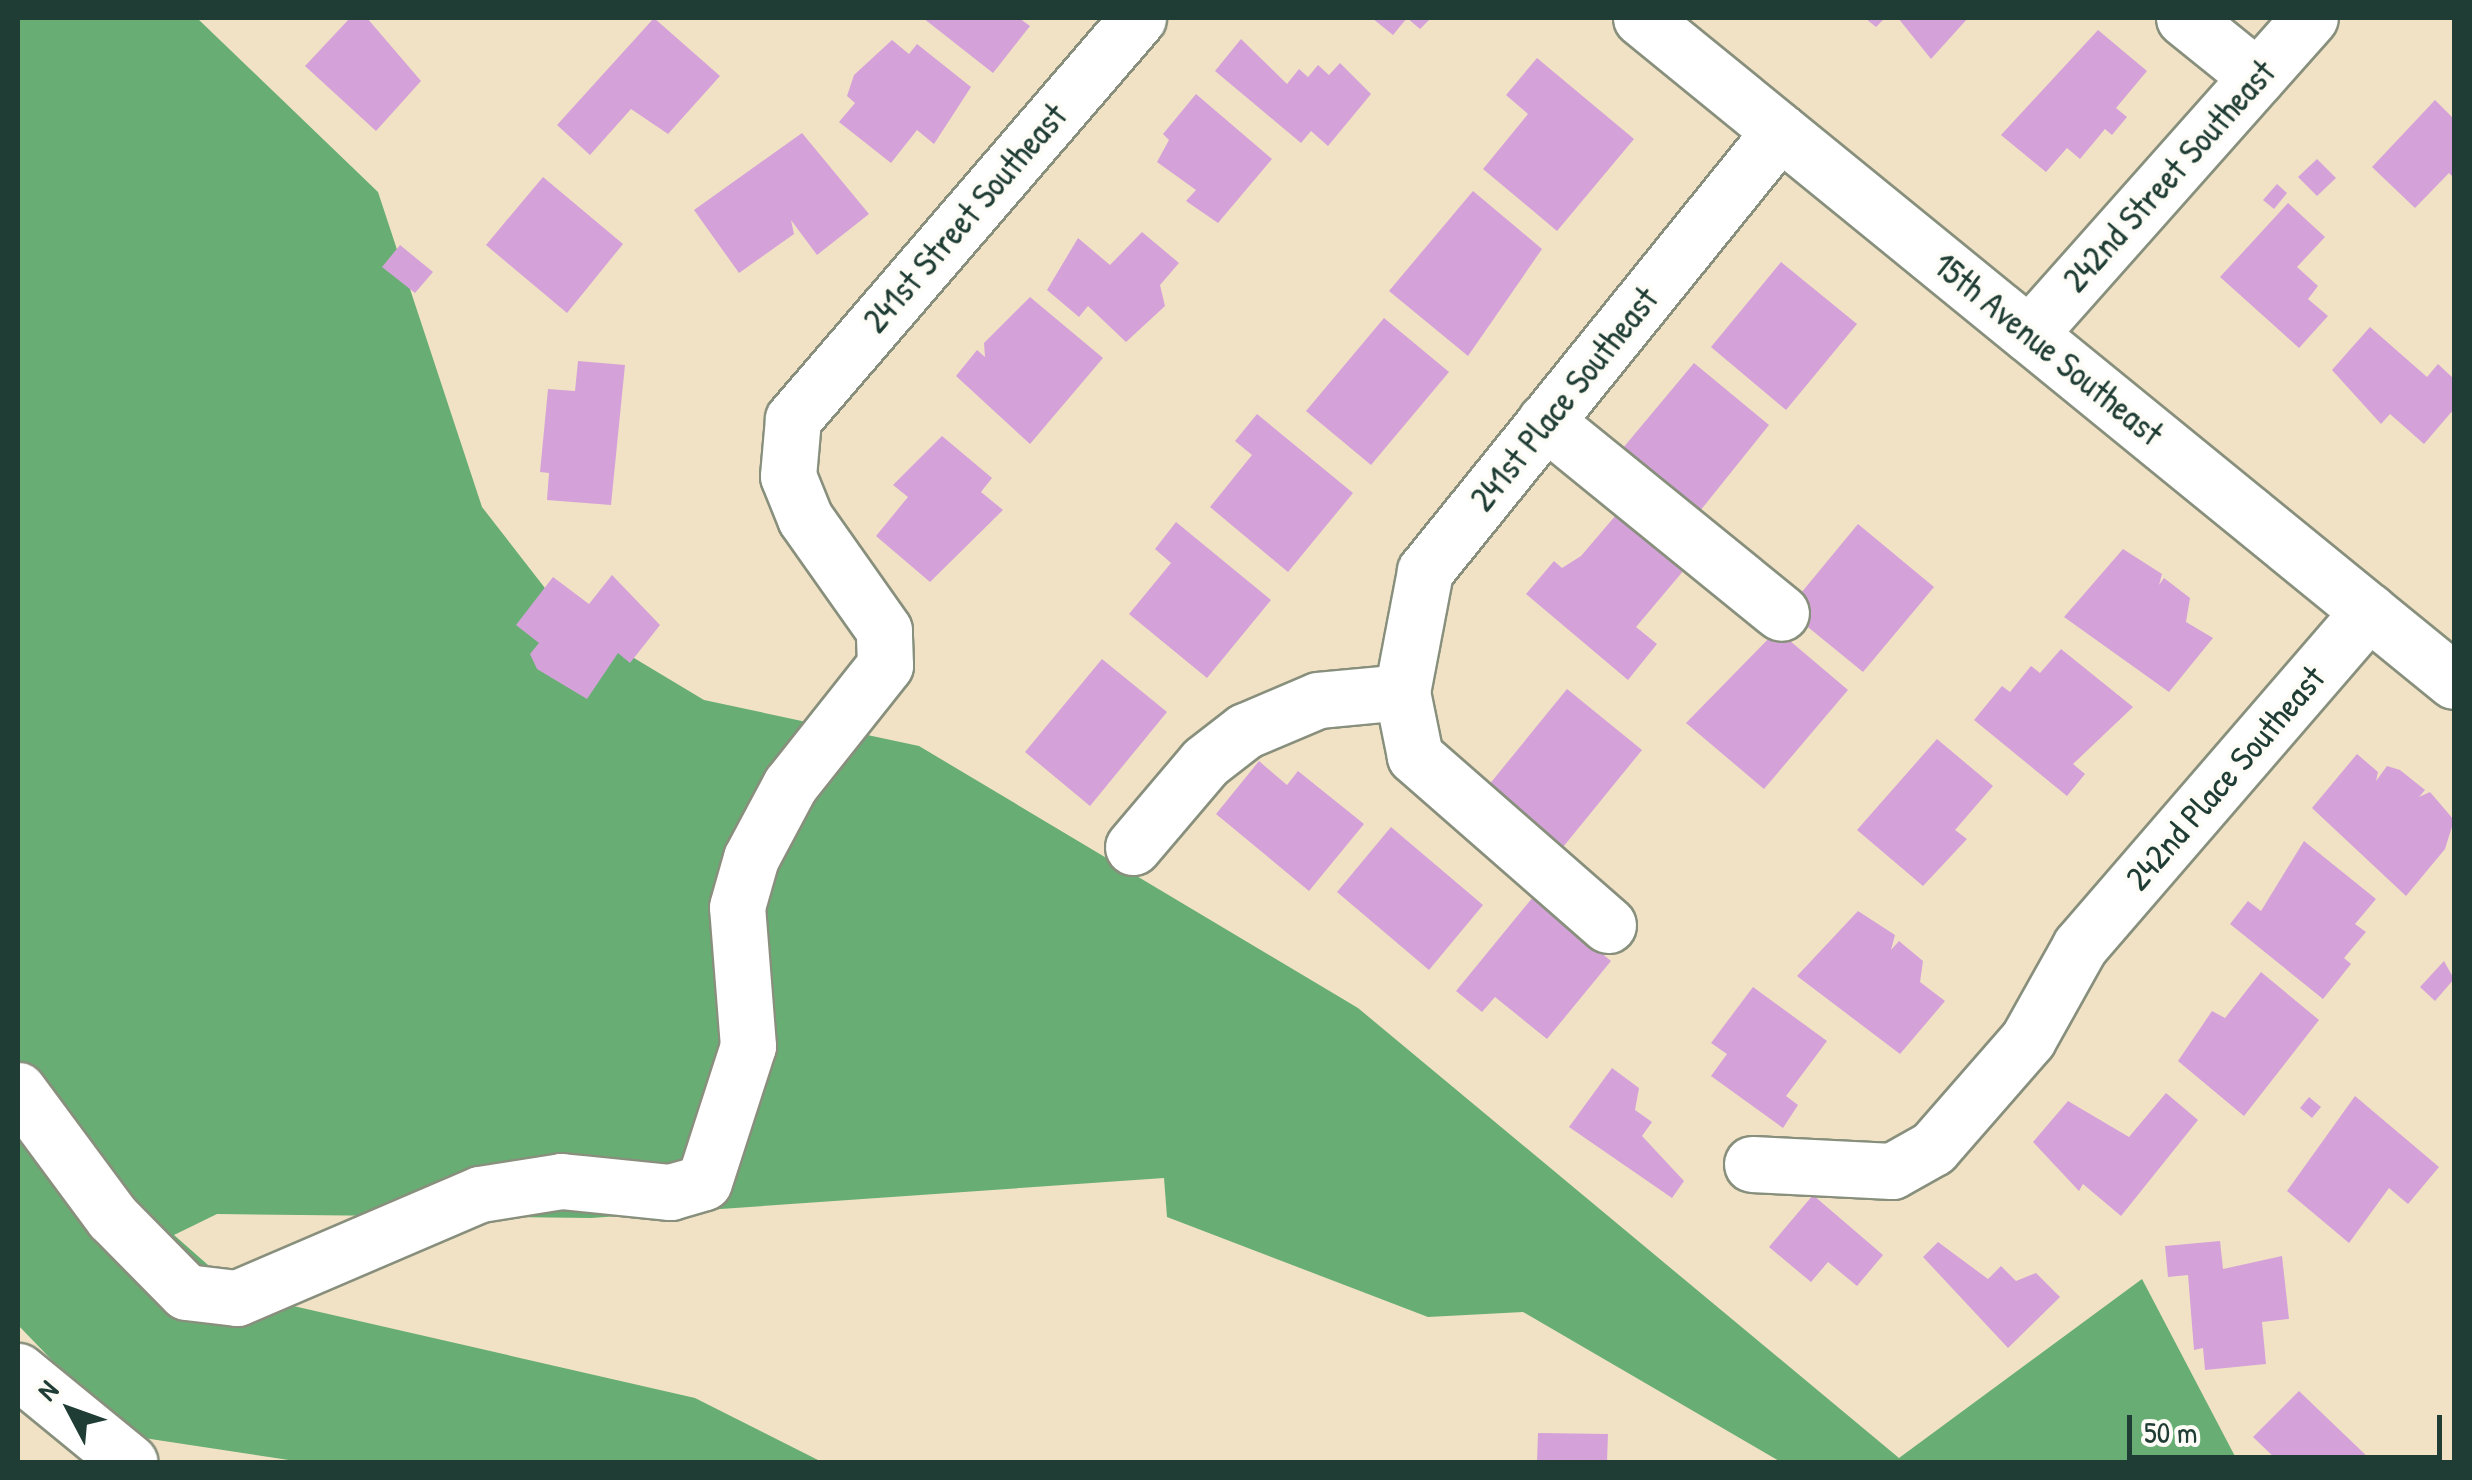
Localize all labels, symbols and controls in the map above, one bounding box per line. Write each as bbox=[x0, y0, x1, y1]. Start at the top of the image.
street label: 242nd Street Southeast bbox=[2054, 52, 2284, 300]
street label: 241st Street Southeast bbox=[854, 95, 1076, 341]
street label: 15th Avenue Southeast bbox=[1925, 244, 2171, 454]
street label: 241st Place Southeast bbox=[1461, 279, 1667, 519]
street label: 242nd Place Southeast bbox=[2116, 657, 2334, 899]
north arrow bbox=[20, 1360, 120, 1460]
text: N bbox=[28, 1372, 67, 1408]
scale bar bbox=[2132, 1395, 2447, 1457]
text: 50 m bbox=[2144, 1412, 2197, 1452]

